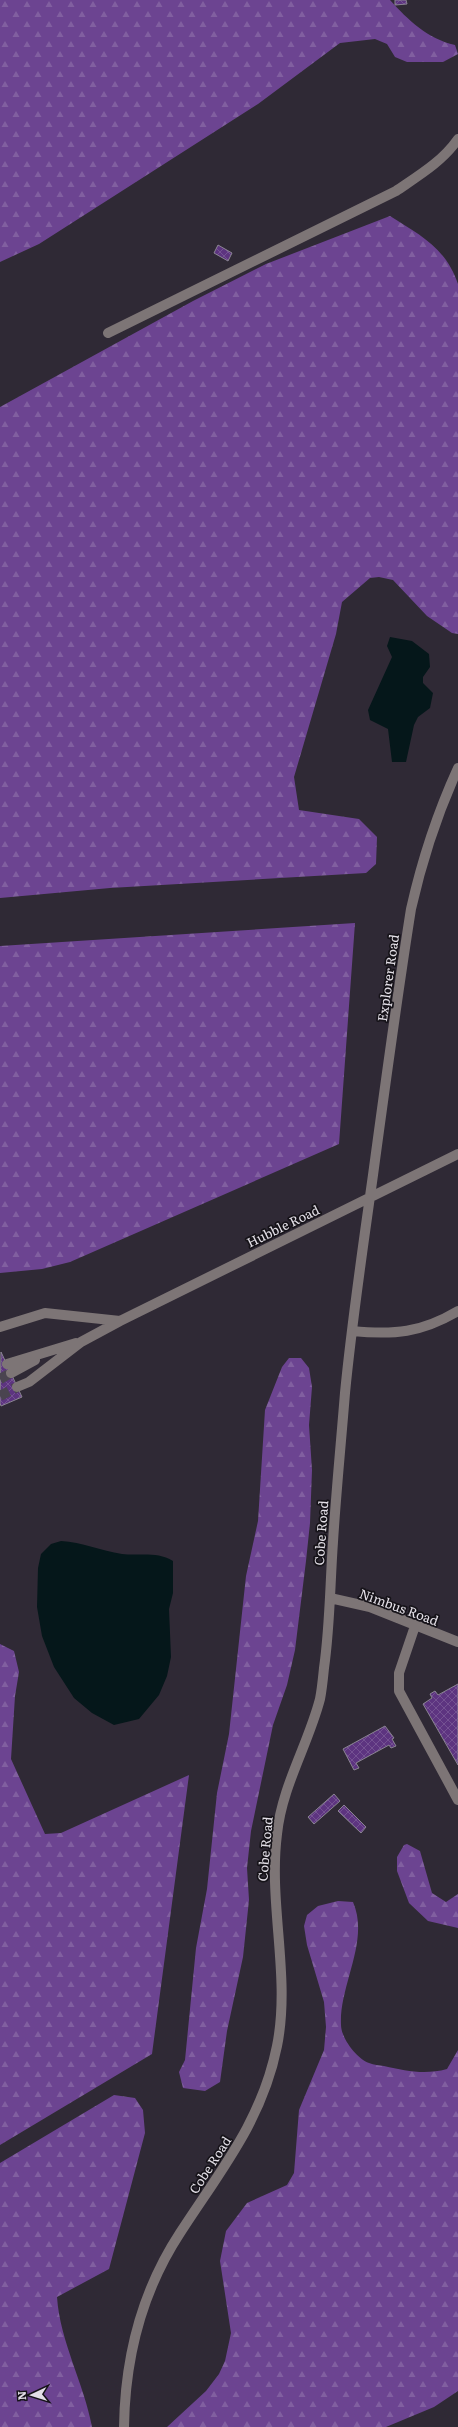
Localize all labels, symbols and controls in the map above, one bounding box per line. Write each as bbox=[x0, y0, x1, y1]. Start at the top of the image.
street label: Explorer Road bbox=[372, 933, 403, 1023]
street label: Hubble Road bbox=[243, 1200, 322, 1251]
street label: Cobe Road bbox=[309, 1500, 332, 1566]
street label: Nimbus Road bbox=[357, 1583, 441, 1630]
street label: Cobe Road bbox=[252, 1816, 277, 1882]
street label: Cobe Road bbox=[184, 2132, 235, 2197]
north arrow bbox=[12, 2375, 52, 2415]
text: N bbox=[13, 2391, 29, 2401]

